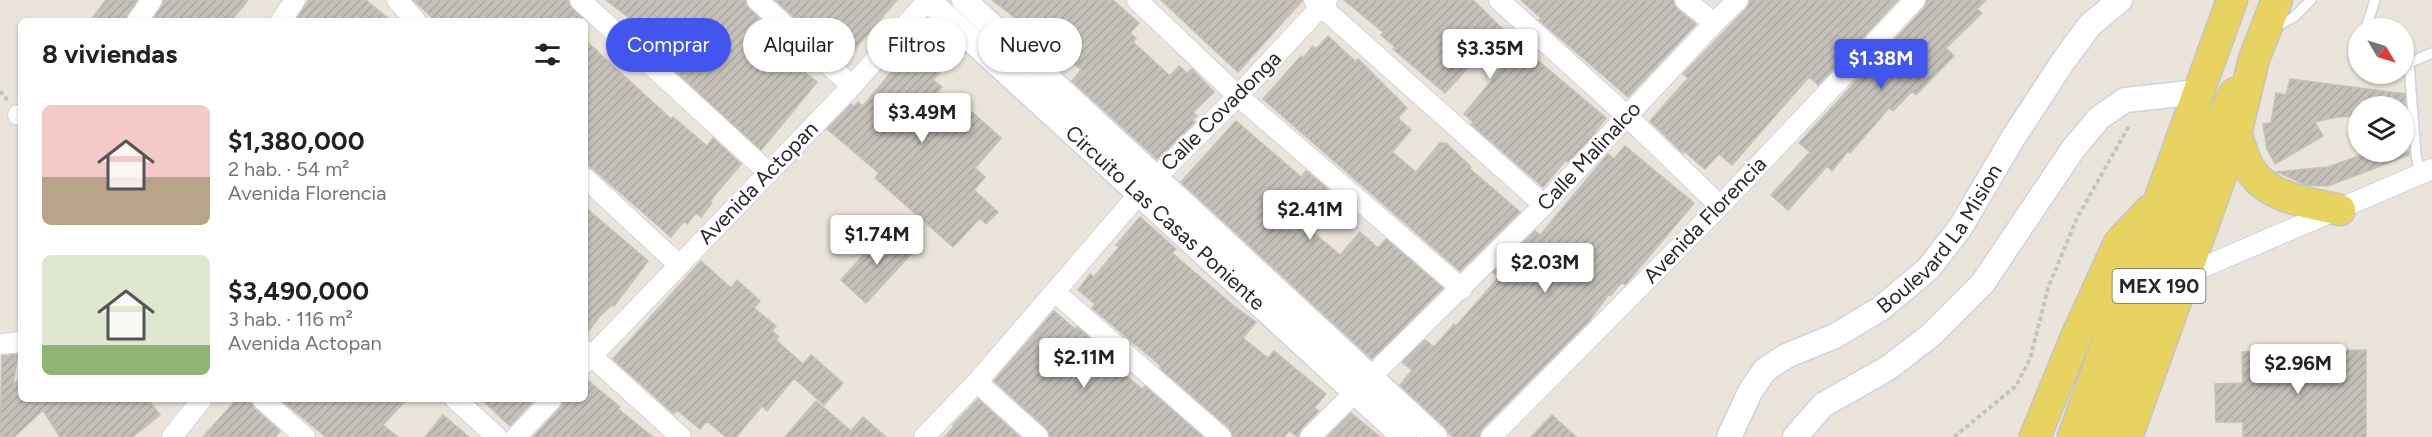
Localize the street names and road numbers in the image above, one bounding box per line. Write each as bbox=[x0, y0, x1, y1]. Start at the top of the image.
street label: Calle Covadonga bbox=[1155, 45, 1286, 176]
street label: Calle Malinalco bbox=[1532, 96, 1646, 215]
street label: Avenida Actopan bbox=[693, 116, 823, 249]
street label: Circuito Las Casas Poniente bbox=[1061, 120, 1270, 315]
street label: Avenida Florencia bbox=[1638, 151, 1771, 288]
street label: Boulevard La Mision bbox=[1871, 159, 2007, 318]
road number: MEX 190 bbox=[2112, 269, 2206, 303]

